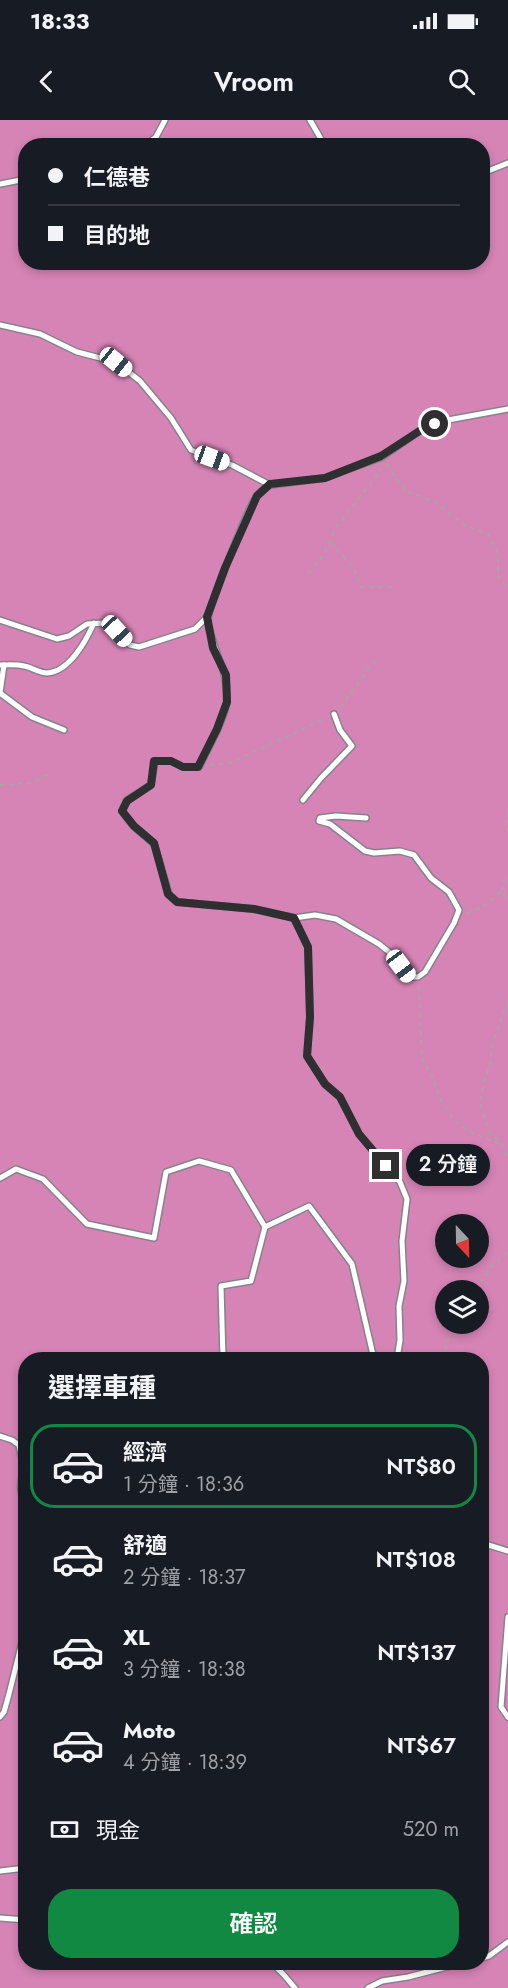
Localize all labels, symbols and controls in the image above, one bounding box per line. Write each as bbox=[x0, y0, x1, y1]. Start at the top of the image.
text: 18:33 bbox=[30, 5, 89, 37]
text: Vroom bbox=[214, 62, 294, 101]
icon: back bbox=[30, 65, 63, 98]
icon: search bbox=[445, 65, 478, 98]
text: 仁德巷 bbox=[84, 161, 150, 193]
text: 目的地 bbox=[84, 219, 150, 251]
car bbox=[96, 344, 136, 380]
route start bbox=[421, 410, 448, 437]
car bbox=[192, 443, 232, 473]
car bbox=[98, 612, 136, 650]
car bbox=[383, 946, 419, 986]
callout: 2 分鐘 bbox=[407, 1145, 491, 1187]
text: 2 分鐘 bbox=[419, 1150, 477, 1179]
route end bbox=[372, 1152, 399, 1179]
north arrow bbox=[435, 1214, 489, 1268]
map controls bbox=[435, 1214, 489, 1334]
button: layers bbox=[435, 1280, 489, 1334]
text: 選擇車種 bbox=[48, 1368, 156, 1407]
text: 經濟 bbox=[123, 1436, 167, 1468]
icon: car bbox=[51, 1439, 105, 1493]
text: NT$80 bbox=[386, 1450, 456, 1482]
text: 1 分鐘 · 18:36 bbox=[123, 1470, 244, 1499]
text: 舒適 bbox=[123, 1529, 167, 1561]
icon: car bbox=[51, 1532, 105, 1586]
text: NT$108 bbox=[375, 1543, 456, 1575]
text: 2 分鐘 · 18:37 bbox=[123, 1563, 245, 1592]
text: XL bbox=[123, 1621, 150, 1653]
icon: car bbox=[51, 1625, 105, 1679]
text: NT$137 bbox=[377, 1636, 456, 1668]
text: 3 分鐘 · 18:38 bbox=[123, 1655, 246, 1684]
text: Moto bbox=[123, 1714, 176, 1746]
icon: car bbox=[51, 1718, 105, 1772]
text: NT$67 bbox=[387, 1729, 456, 1761]
text: 4 分鐘 · 18:39 bbox=[123, 1748, 247, 1777]
icon: cash bbox=[48, 1813, 81, 1846]
text: 現金 bbox=[96, 1814, 140, 1846]
text: 520 m bbox=[403, 1815, 459, 1844]
button: 確認 bbox=[48, 1889, 459, 1958]

